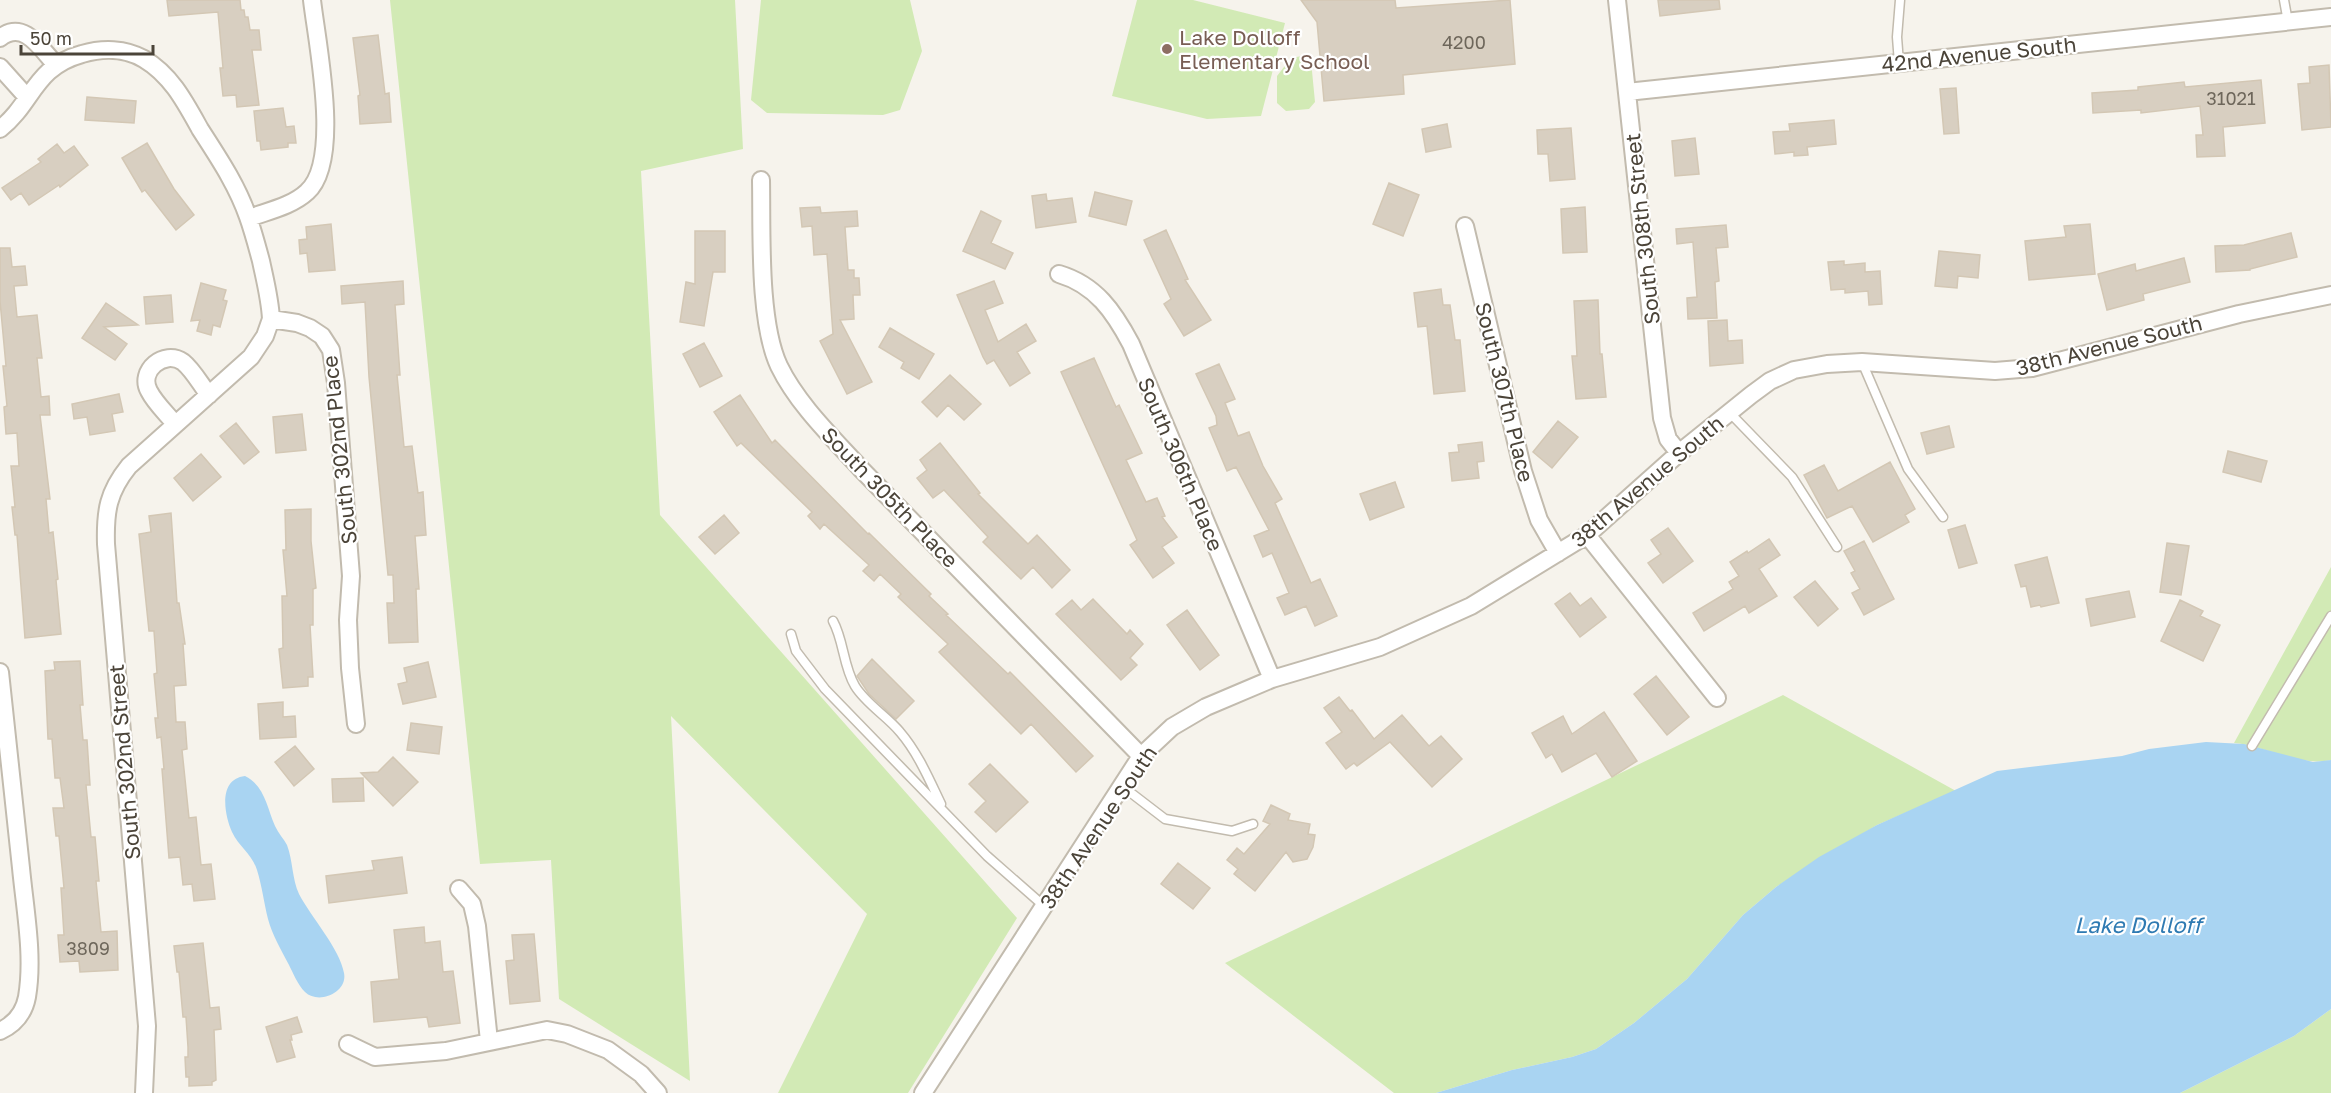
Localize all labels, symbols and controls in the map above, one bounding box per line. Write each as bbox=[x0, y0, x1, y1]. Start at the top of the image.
scale bar bbox=[21, 18, 153, 56]
place label: Lake Dolloff Elementary School bbox=[1179, 24, 1370, 74]
text: 50 m bbox=[30, 27, 72, 49]
house number: 4200 bbox=[1442, 31, 1486, 53]
street label: 42nd Avenue South bbox=[1880, 31, 2078, 77]
marker: Lake Dolloff Elementary School bbox=[1160, 42, 1174, 56]
house number: 31021 bbox=[2206, 87, 2256, 109]
street label: South 308th Street bbox=[1619, 132, 1665, 326]
street label: South 307th Place bbox=[1470, 299, 1540, 485]
street label: 38th Avenue South bbox=[2013, 309, 2205, 381]
street label: South 302nd Place bbox=[316, 354, 362, 546]
street label: South 306th Place bbox=[1133, 373, 1229, 555]
street label: 38th Avenue South bbox=[1565, 410, 1729, 552]
street label: South 305th Place bbox=[816, 421, 964, 573]
street label: South 302nd Street bbox=[103, 663, 145, 861]
street label: 38th Avenue South bbox=[1034, 741, 1162, 913]
water label: Lake Dolloff bbox=[2074, 911, 2206, 938]
house number: 3809 bbox=[66, 937, 110, 959]

